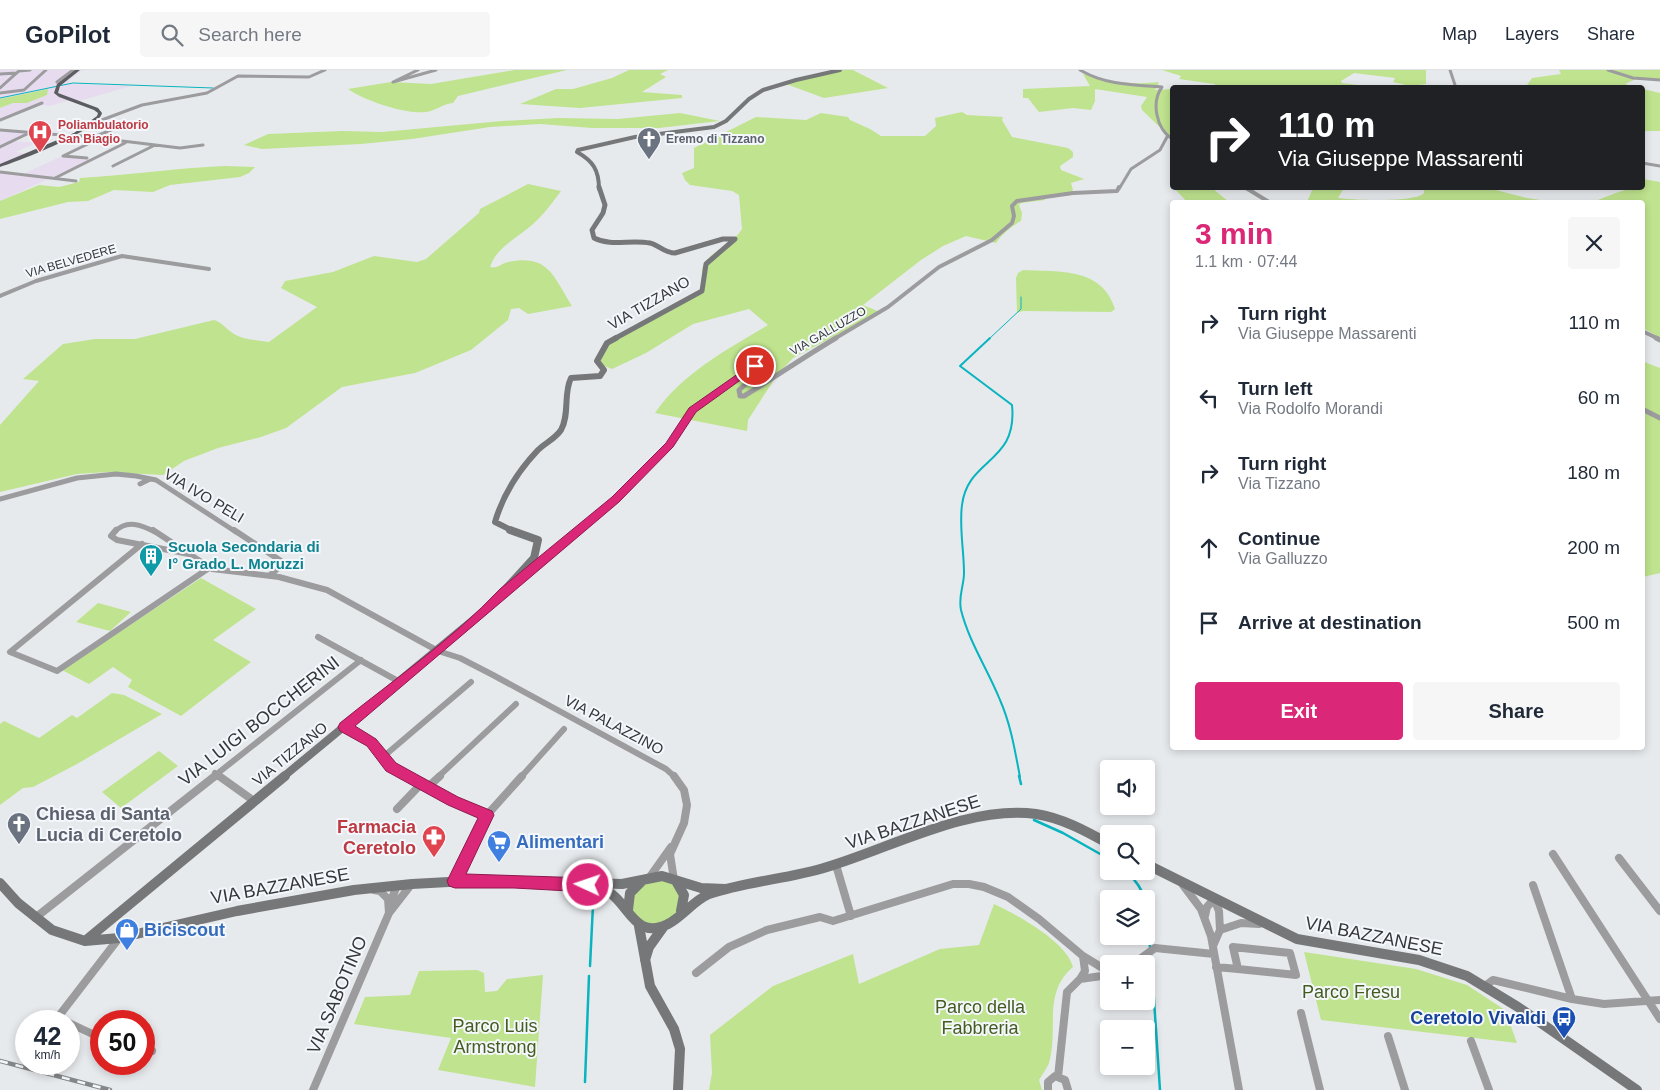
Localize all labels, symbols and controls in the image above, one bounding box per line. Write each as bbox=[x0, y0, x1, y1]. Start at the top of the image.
search box bbox=[140, 12, 490, 57]
text: GoPilot bbox=[25, 21, 110, 48]
icon: search bbox=[158, 21, 186, 49]
text: Search here bbox=[198, 24, 302, 45]
text: Map bbox=[1442, 24, 1477, 44]
text: Layers bbox=[1505, 24, 1559, 44]
text: Share bbox=[1587, 24, 1635, 44]
icon: right bbox=[1195, 105, 1260, 170]
text: 110 m bbox=[1278, 105, 1375, 144]
place label: Poliambulatorio San Biagio bbox=[58, 118, 149, 146]
hospital icon: Poliambulatorio San Biagio bbox=[27, 119, 53, 153]
church icon: Eremo di Tizzano bbox=[636, 126, 662, 160]
place label: Eremo di Tizzano bbox=[666, 132, 764, 146]
text: Via Giuseppe Massarenti bbox=[1278, 146, 1523, 171]
text: 3 min bbox=[1195, 217, 1273, 250]
button: close bbox=[1568, 217, 1620, 269]
street label: VIA BELVEDERE bbox=[24, 241, 118, 281]
text: 1.1 km · 07:44 bbox=[1195, 253, 1297, 270]
street label: VIA TIZZANO bbox=[605, 272, 693, 333]
text: Turn right bbox=[1238, 303, 1326, 324]
street label: VIA GALLUZZO bbox=[788, 304, 868, 358]
icon: right bbox=[1195, 309, 1223, 337]
text: 110 m bbox=[1569, 312, 1620, 333]
text: Via Giuseppe Massarenti bbox=[1238, 325, 1416, 342]
pin bbox=[734, 345, 776, 387]
icon: arrive bbox=[741, 352, 769, 380]
text: Turn left bbox=[1238, 378, 1313, 399]
icon: left bbox=[1195, 384, 1223, 412]
text: 60 m bbox=[1578, 387, 1620, 408]
text: Via Rodolfo Morandi bbox=[1238, 400, 1383, 417]
text: Turn right bbox=[1238, 453, 1326, 474]
icon: right bbox=[1195, 459, 1223, 487]
text: 180 m bbox=[1567, 462, 1620, 483]
street label: VIA IVO PELI bbox=[161, 465, 247, 526]
text: Via Tizzano bbox=[1238, 475, 1320, 492]
text: Continue bbox=[1238, 528, 1320, 549]
icon: ahead bbox=[1195, 534, 1223, 562]
text: 200 m bbox=[1567, 537, 1620, 558]
place label: Scuola Secondaria di I° Grado L. Moruzzi bbox=[168, 538, 320, 572]
building icon: Scuola Secondaria di I° Grado L. Moruzzi bbox=[138, 543, 164, 577]
text: Via Galluzzo bbox=[1238, 550, 1328, 567]
icon: arrive bbox=[1195, 609, 1223, 637]
text: Arrive at destination bbox=[1238, 612, 1422, 633]
text: 500 m bbox=[1567, 612, 1620, 633]
street label: VIA LUIGI BOCCHERINI bbox=[175, 652, 343, 790]
button: Exit bbox=[1195, 682, 1403, 740]
button: Share bbox=[1413, 682, 1620, 740]
street label: VIA PALAZZINO bbox=[562, 691, 667, 758]
street label: VIA TIZZANO bbox=[249, 718, 331, 789]
map controls bbox=[1100, 760, 1155, 1075]
button: sound bbox=[1100, 760, 1155, 815]
street label: VIA BAZZANESE bbox=[843, 791, 983, 853]
place label: Chiesa di Santa Lucia di Ceretolo bbox=[36, 804, 182, 845]
church icon: Chiesa di Santa Lucia di Ceretolo bbox=[6, 811, 32, 845]
place label: Farmacia Ceretolo bbox=[337, 817, 417, 858]
pharmacy icon: Farmacia Ceretolo bbox=[421, 824, 447, 858]
button: search bbox=[1100, 825, 1155, 880]
supermarket icon: Alimentari bbox=[486, 829, 512, 863]
place label: Alimentari bbox=[516, 832, 604, 852]
position arrow bbox=[561, 858, 613, 910]
street label: VIA BAZZANESE bbox=[209, 864, 351, 908]
button: layers bbox=[1100, 890, 1155, 945]
street label: VIA BAZZANESE bbox=[1303, 913, 1445, 959]
shop icon: Biciscout bbox=[114, 917, 140, 951]
place label: Biciscout bbox=[144, 920, 225, 940]
street label: VIA SABOTINO bbox=[303, 933, 371, 1057]
button: + bbox=[1100, 955, 1155, 1010]
park label: Parco Fresu bbox=[1302, 982, 1400, 1002]
park label: Parco della Fabbreria bbox=[935, 997, 1026, 1038]
bus stop icon: Ceretolo Vivaldi bbox=[1551, 1005, 1577, 1039]
place label: Ceretolo Vivaldi bbox=[1410, 1008, 1546, 1028]
speed limit sign: 50 bbox=[90, 1010, 155, 1075]
park label: Parco Luis Armstrong bbox=[452, 1016, 538, 1057]
button: − bbox=[1100, 1020, 1155, 1075]
text: 42 bbox=[34, 1022, 61, 1050]
text: km/h bbox=[34, 1048, 61, 1062]

